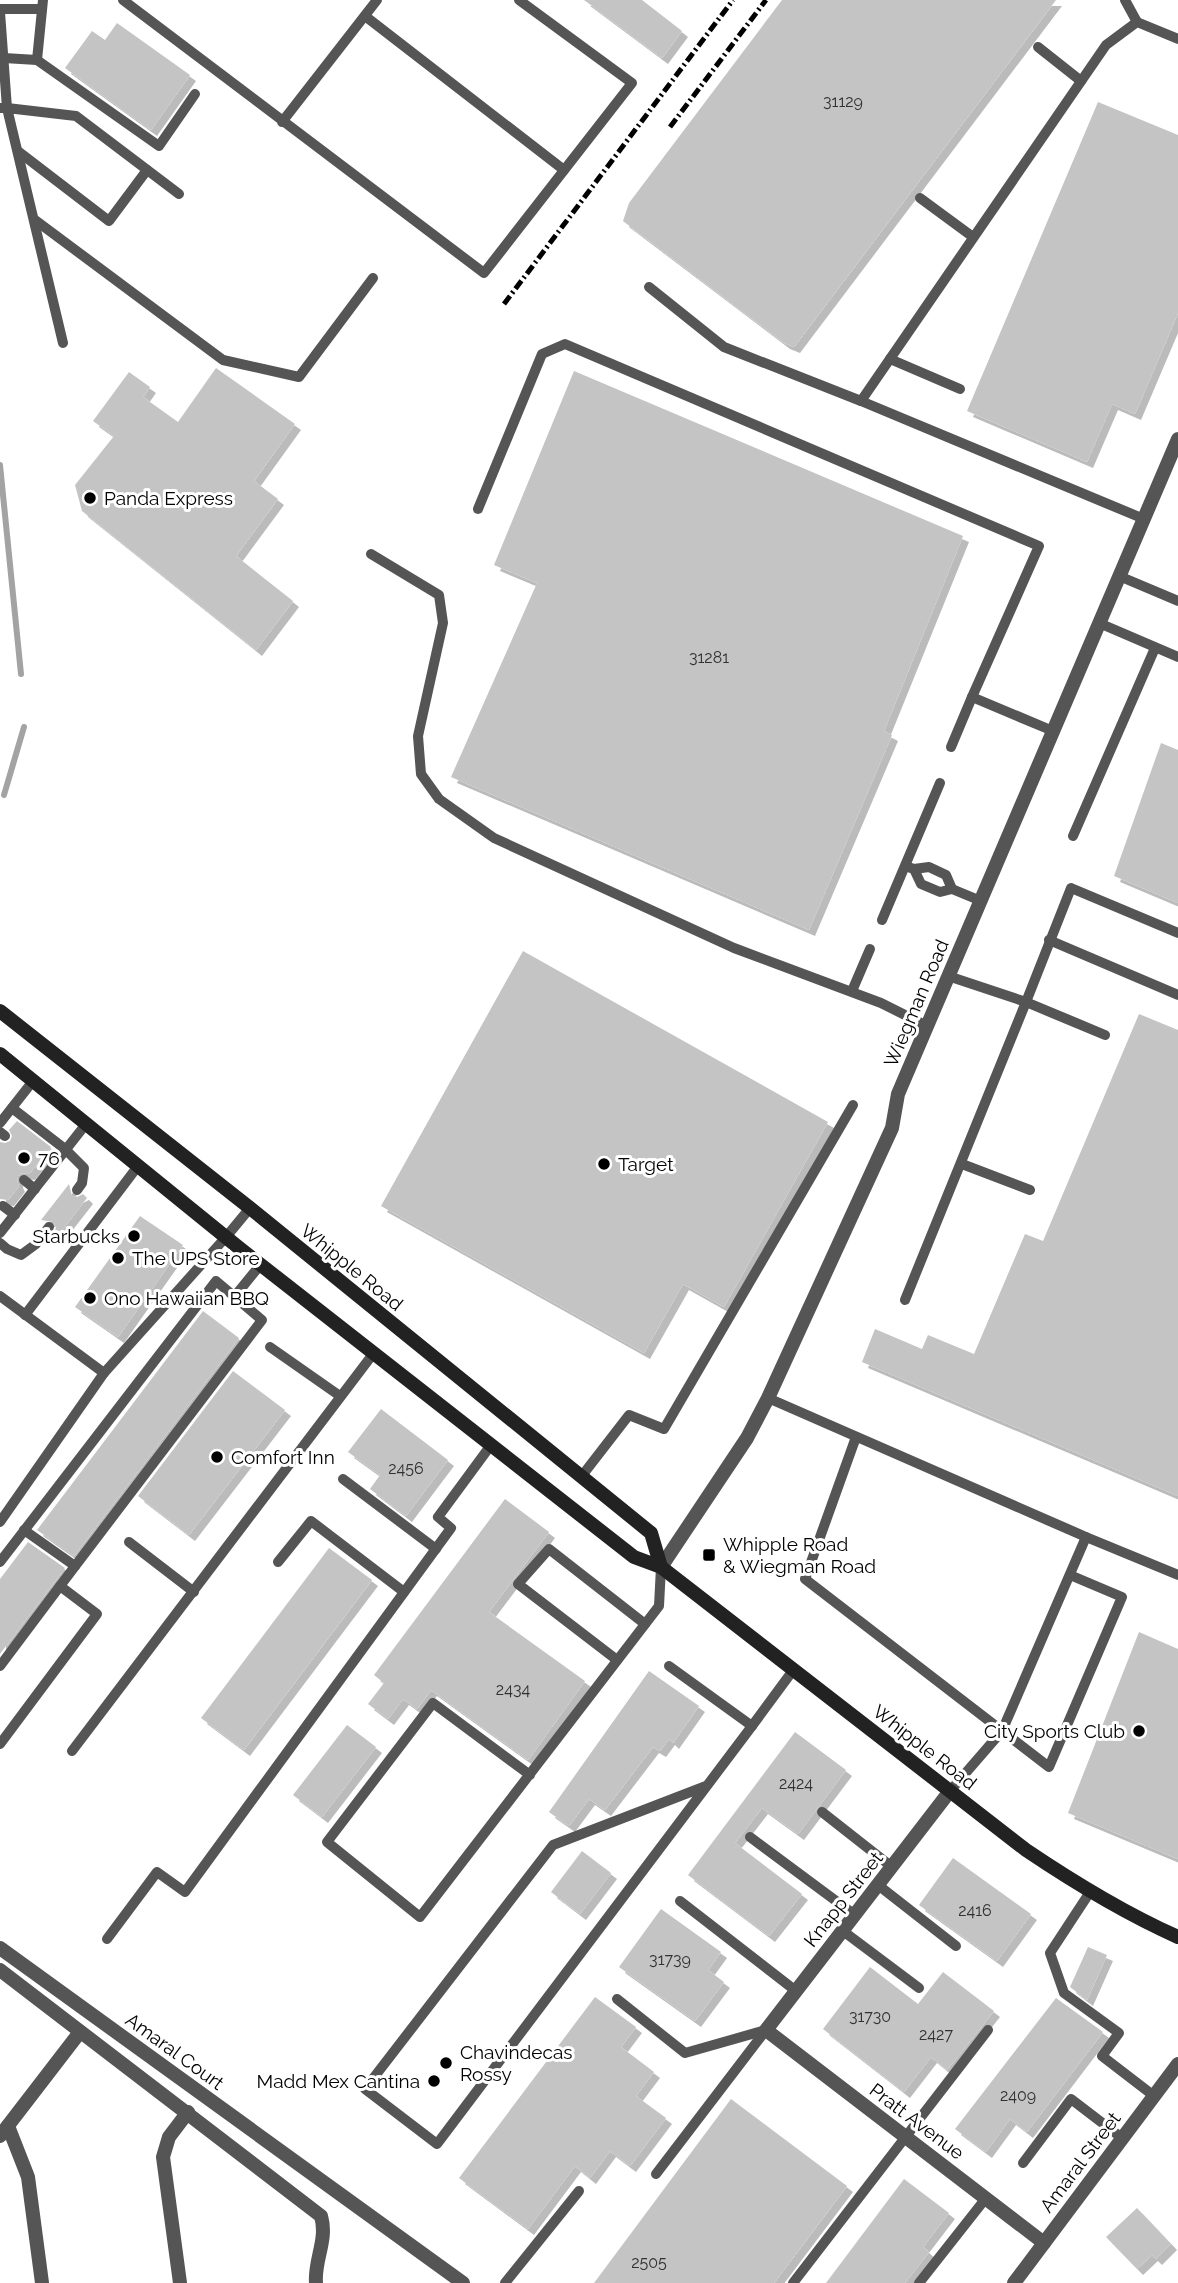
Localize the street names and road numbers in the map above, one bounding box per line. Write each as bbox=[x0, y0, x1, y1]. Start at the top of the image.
street label: Wiegman Road bbox=[879, 936, 953, 1070]
street label: Whipple Road bbox=[296, 1219, 408, 1315]
street label: Whipple Road bbox=[869, 1700, 981, 1794]
street label: Knapp Street bbox=[799, 1847, 887, 1951]
street label: Amaral Court bbox=[122, 2008, 229, 2094]
street label: Pratt Avenue bbox=[866, 2078, 968, 2164]
street label: Amaral Street bbox=[1035, 2107, 1125, 2216]

